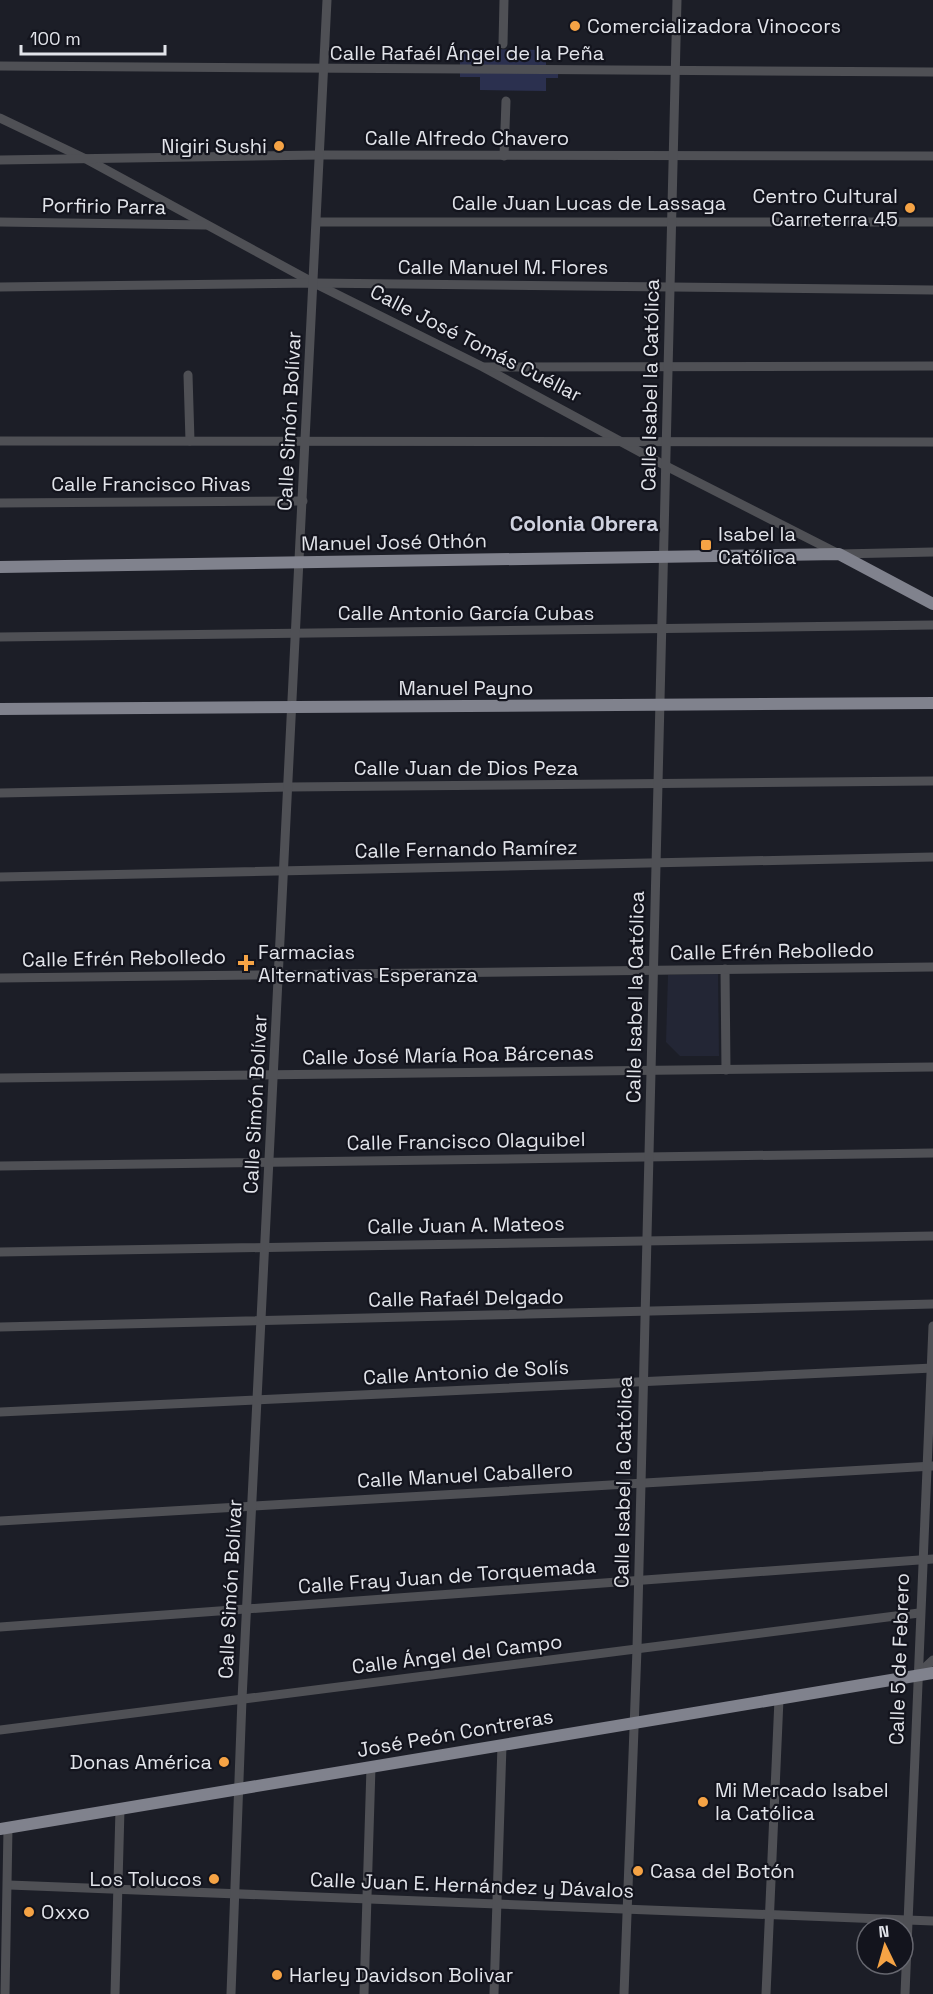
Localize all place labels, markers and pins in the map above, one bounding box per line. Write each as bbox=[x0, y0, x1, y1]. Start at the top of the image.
place label: Comercializadora Vinocors bbox=[587, 13, 841, 39]
marker: Comercializadora Vinocors bbox=[568, 19, 582, 33]
place label: Nigiri Sushi bbox=[161, 133, 267, 159]
marker: Nigiri Sushi bbox=[272, 139, 286, 153]
place label: Centro Cultural Carreterra 45 bbox=[752, 183, 898, 232]
marker: Centro Cultural Carreterra 45 bbox=[903, 201, 917, 215]
place label: Isabel la Católica bbox=[718, 521, 796, 570]
marker: Isabel la Católica bbox=[699, 538, 713, 552]
place label: Farmacias Alternativas Esperanza bbox=[258, 939, 478, 988]
marker: Farmacias Alternativas Esperanza bbox=[239, 956, 253, 970]
place label: Donas América bbox=[70, 1749, 212, 1775]
marker: Donas América bbox=[217, 1755, 231, 1769]
place label: Mi Mercado Isabel la Católica bbox=[715, 1777, 889, 1826]
marker: Mi Mercado Isabel la Católica bbox=[696, 1795, 710, 1809]
place label: Casa del Botón bbox=[650, 1858, 795, 1884]
marker: Casa del Botón bbox=[631, 1864, 645, 1878]
place label: Los Tolucos bbox=[90, 1866, 202, 1892]
marker: Los Tolucos bbox=[207, 1872, 221, 1886]
place label: Oxxo bbox=[41, 1899, 90, 1925]
marker: Oxxo bbox=[22, 1905, 36, 1919]
place label: Harley Davidson Bolivar bbox=[289, 1962, 513, 1988]
marker: Harley Davidson Bolivar bbox=[270, 1968, 284, 1982]

